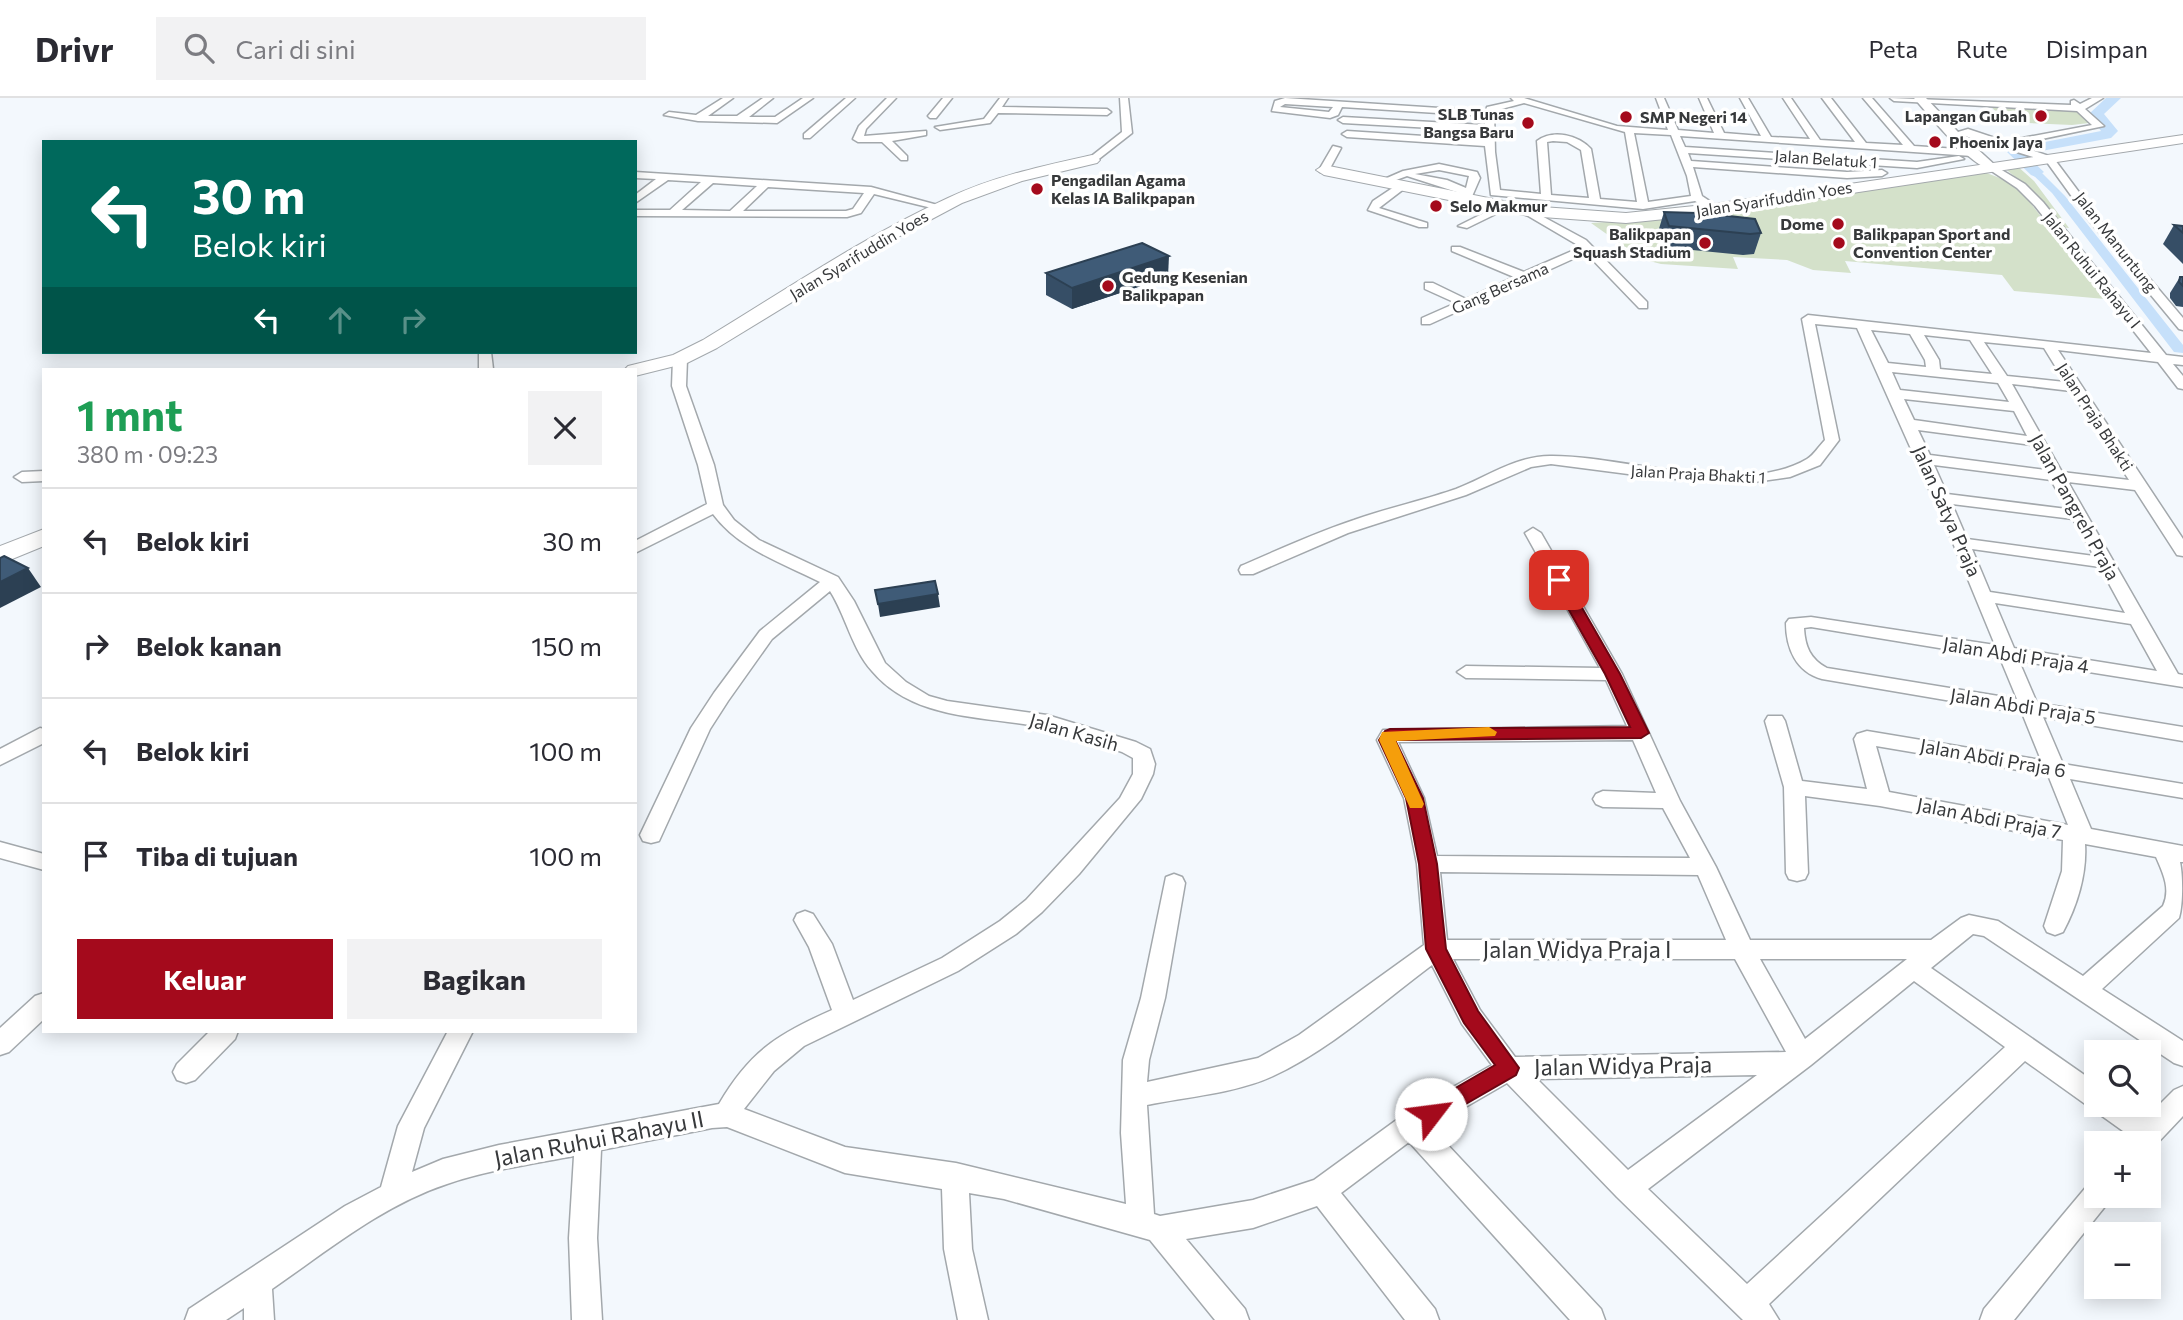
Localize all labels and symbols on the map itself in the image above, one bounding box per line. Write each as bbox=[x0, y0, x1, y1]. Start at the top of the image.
place label: SLB Tunas Bangsa Baru bbox=[1423, 104, 1514, 141]
place label: Lapangan Gubah bbox=[1905, 106, 2027, 125]
place label: SMP Negeri 14 bbox=[1640, 107, 1747, 126]
marker: Lapangan Gubah bbox=[2033, 108, 2049, 124]
marker: SMP Negeri 14 bbox=[1618, 109, 1634, 125]
marker: SLB Tunas Bangsa Baru bbox=[1520, 115, 1536, 131]
place label: Phoenix Jaya bbox=[1949, 132, 2043, 151]
marker: Phoenix Jaya bbox=[1927, 134, 1943, 150]
street label: Jalan Belatuk 1 bbox=[1774, 145, 1878, 172]
place label: Pengadilan Agama Kelas IA Balikpapan bbox=[1051, 170, 1195, 207]
street label: Jalan Syarifuddin Yoes bbox=[1694, 177, 1853, 220]
marker: Pengadilan Agama Kelas IA Balikpapan bbox=[1029, 181, 1045, 197]
street label: Jalan Manuntung bbox=[2071, 188, 2162, 296]
place label: Selo Makmur bbox=[1450, 196, 1548, 215]
marker: Selo Makmur bbox=[1428, 198, 1444, 214]
street label: Jalan Syarifuddin Yoes bbox=[786, 206, 931, 303]
street label: Jalan Ruhui Rahayu I bbox=[2040, 208, 2145, 331]
place label: Dome bbox=[1780, 214, 1824, 233]
marker: Dome bbox=[1830, 216, 1846, 232]
place label: Balikpapan Squash Stadium bbox=[1573, 224, 1691, 261]
place label: Balikpapan Sport and Convention Center bbox=[1853, 224, 2010, 261]
marker: Balikpapan Squash Stadium bbox=[1697, 235, 1713, 251]
marker: Balikpapan Sport and Convention Center bbox=[1831, 235, 1847, 251]
street label: Gang Bersama bbox=[1448, 258, 1551, 317]
place label: Gedung Kesenian Balikpapan bbox=[1122, 267, 1248, 304]
marker: Gedung Kesenian Balikpapan bbox=[1100, 278, 1116, 294]
street label: Jalan Praja Bhakti bbox=[2053, 359, 2137, 474]
street label: Jalan Pangreh Praja bbox=[2026, 430, 2125, 584]
street label: Jalan Satya Praja bbox=[1908, 442, 1987, 580]
street label: Jalan Praja Bhakti 1 bbox=[1630, 460, 1766, 487]
pin bbox=[1529, 550, 1589, 610]
street label: Jalan Abdi Praja 4 bbox=[1941, 632, 2091, 677]
street label: Jalan Abdi Praja 5 bbox=[1949, 683, 2098, 728]
street label: Jalan Kasih bbox=[1027, 708, 1121, 755]
street label: Jalan Abdi Praja 6 bbox=[1918, 733, 2068, 782]
street label: Jalan Abdi Praja 7 bbox=[1915, 792, 2063, 843]
street label: Jalan Widya Praja I bbox=[1482, 935, 1672, 963]
street label: Jalan Widya Praja bbox=[1534, 1049, 1712, 1081]
position arrow bbox=[1394, 1077, 1468, 1151]
street label: Jalan Ruhui Rahayu II bbox=[492, 1104, 706, 1172]

